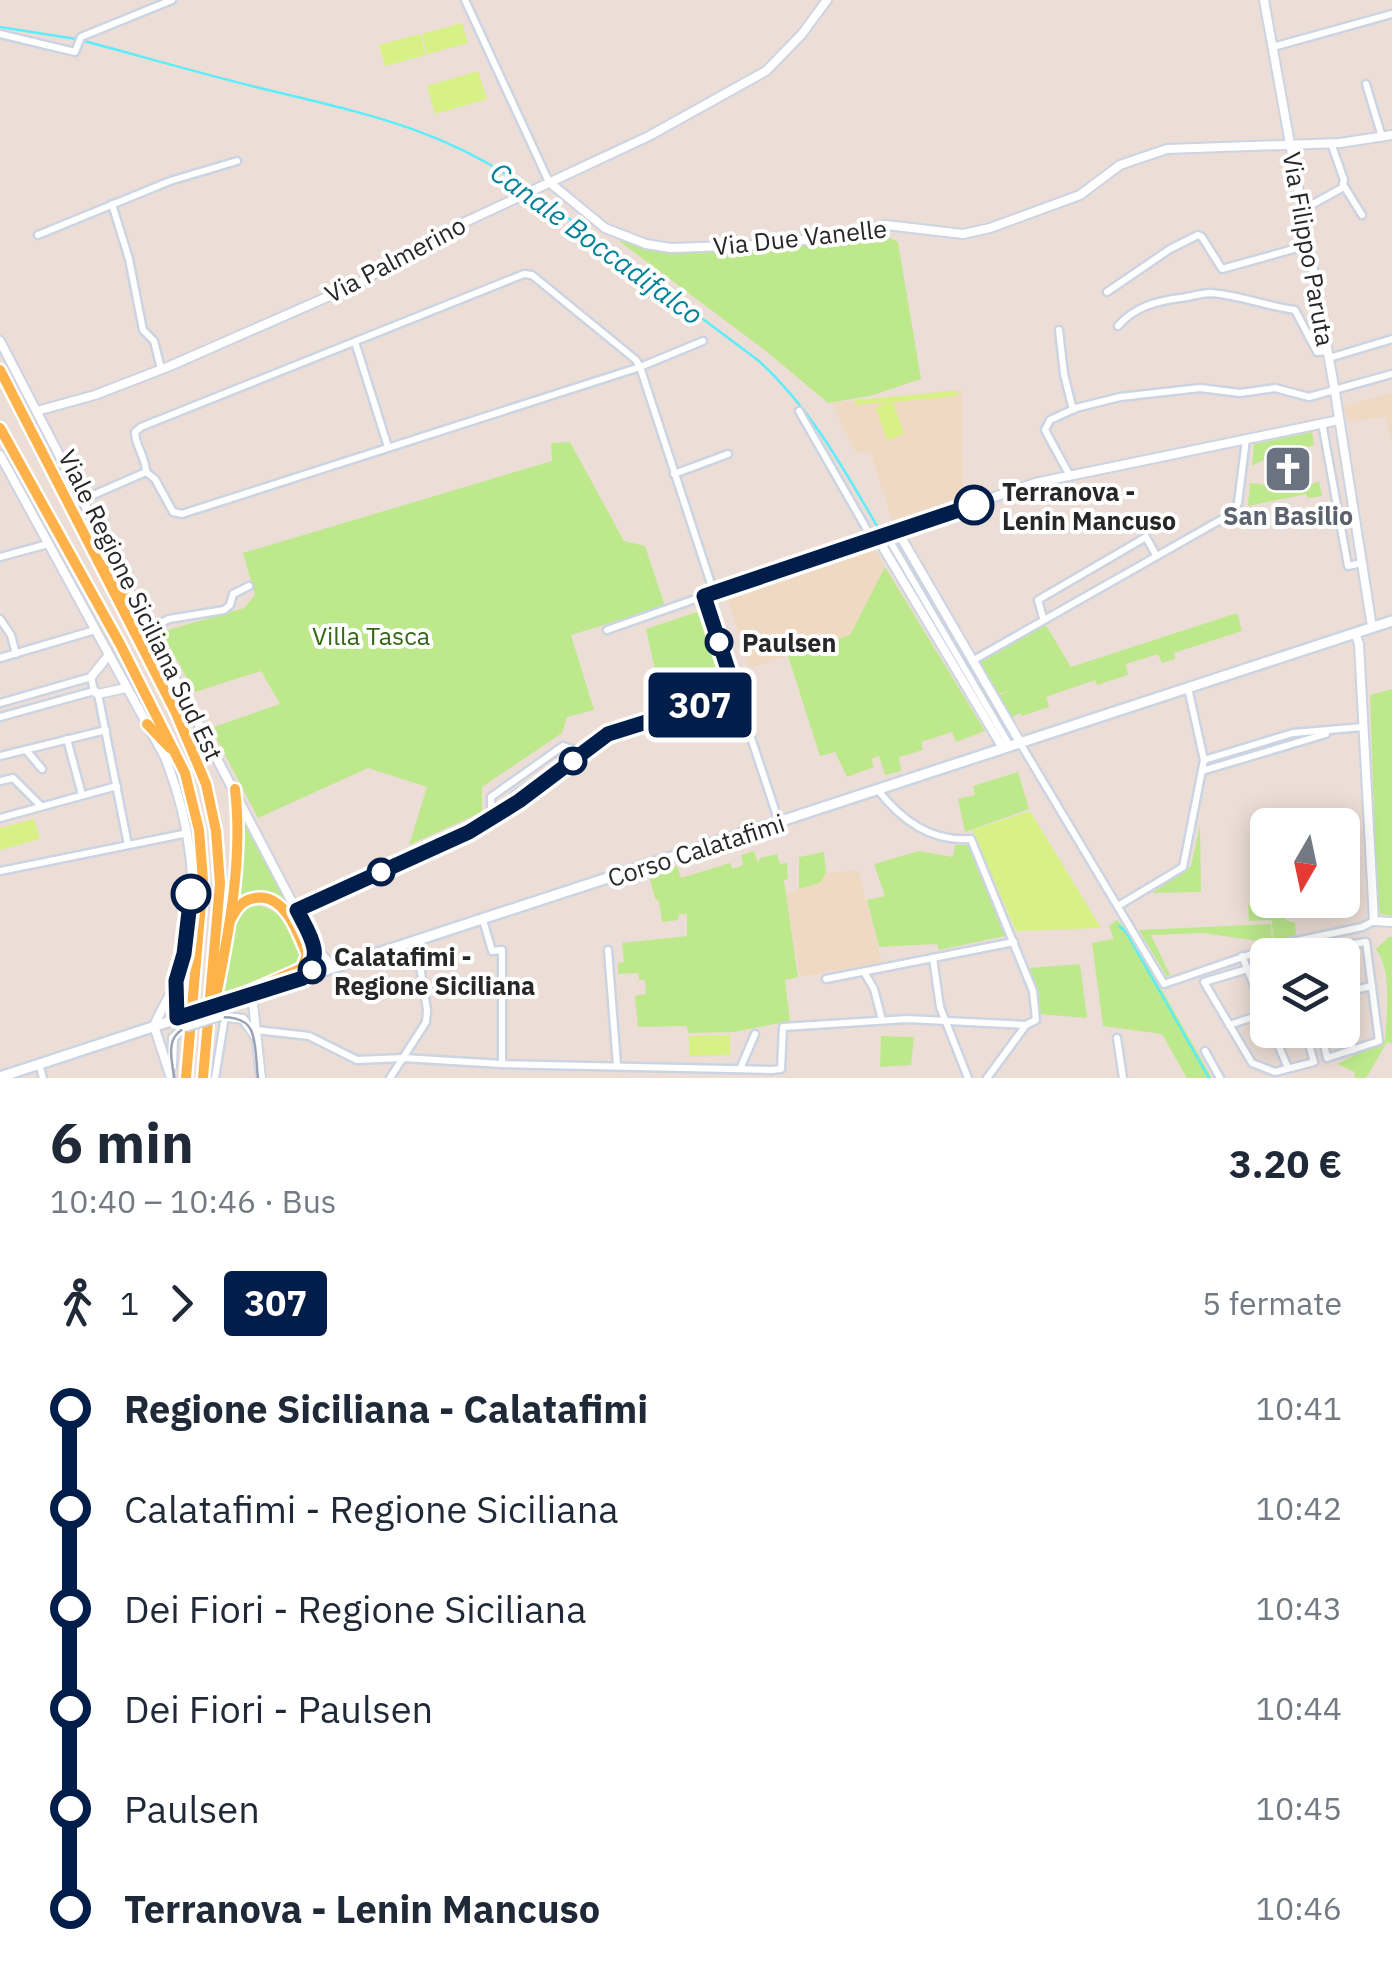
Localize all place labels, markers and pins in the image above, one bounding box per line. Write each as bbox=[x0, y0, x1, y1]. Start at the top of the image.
church icon: San Basilio bbox=[1262, 443, 1314, 495]
place label: Terranova - Lenin Mancuso bbox=[1002, 475, 1176, 537]
marker: Terranova - Lenin Mancuso bbox=[955, 486, 993, 524]
place label: San Basilio bbox=[1223, 499, 1353, 532]
place label: Paulsen bbox=[742, 626, 836, 659]
marker: Paulsen bbox=[706, 629, 732, 655]
unlabelled marker bbox=[560, 748, 586, 774]
unlabelled marker bbox=[368, 859, 394, 885]
unlabelled marker bbox=[172, 875, 210, 913]
place label: Calatafimi - Regione Siciliana bbox=[334, 940, 535, 1002]
marker: Calatafimi - Regione Siciliana bbox=[299, 957, 325, 983]

